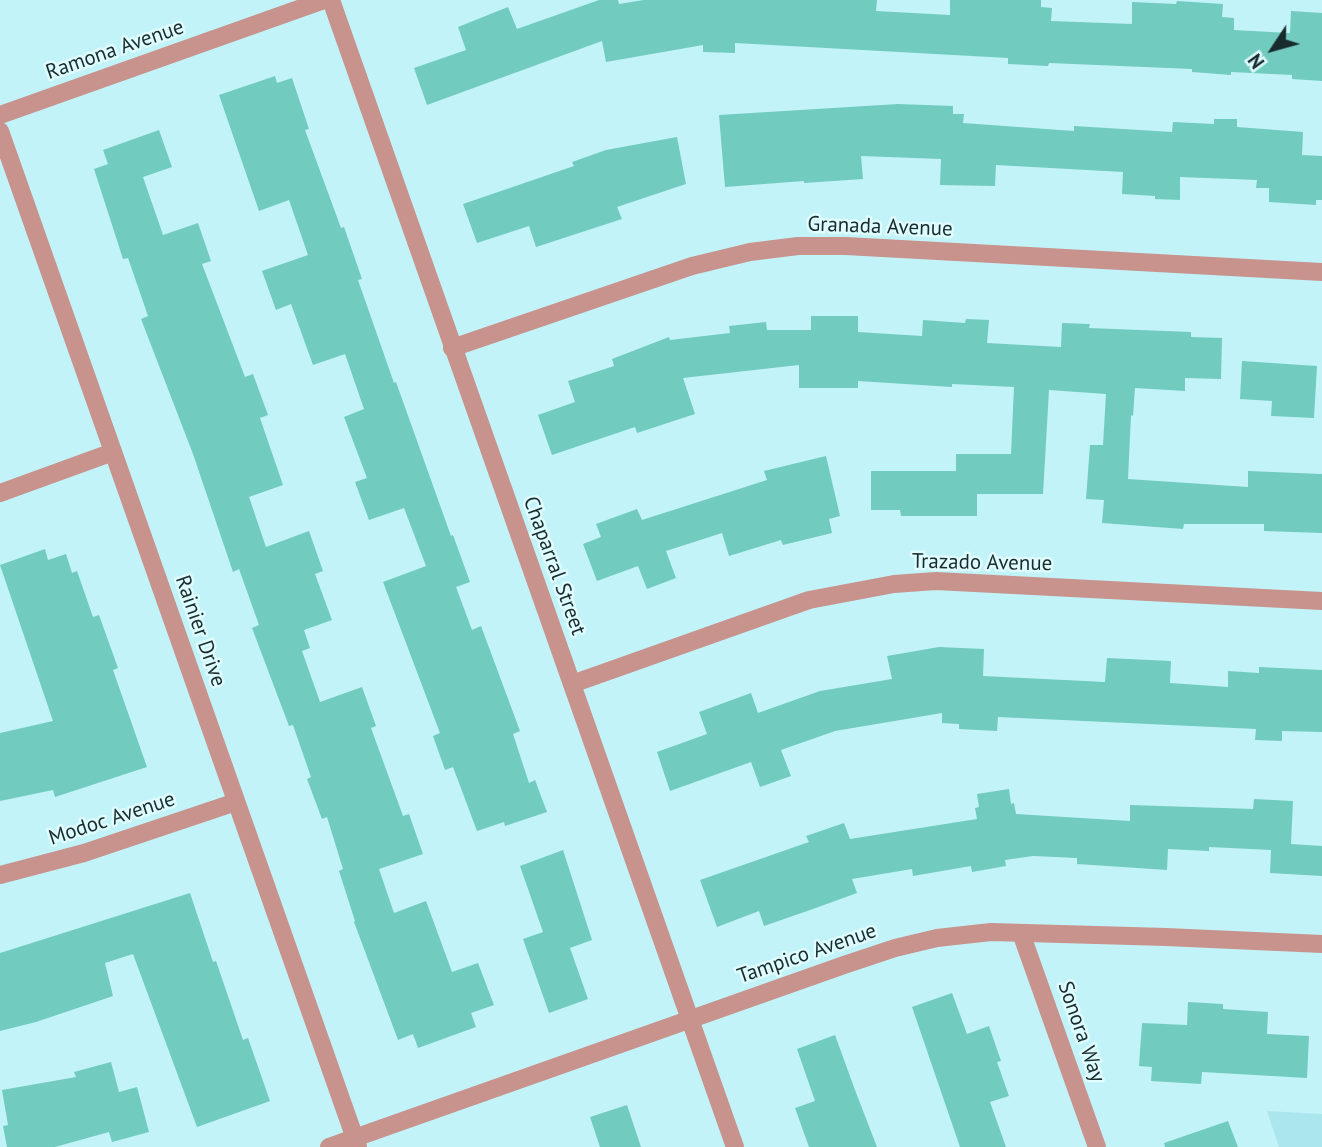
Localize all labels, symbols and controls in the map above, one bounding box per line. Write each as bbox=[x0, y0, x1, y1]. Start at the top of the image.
north arrow bbox=[1238, 14, 1308, 84]
street label: Ramona Avenue bbox=[43, 15, 187, 85]
text: N bbox=[1243, 49, 1269, 73]
street label: Granada Avenue bbox=[807, 212, 953, 242]
street label: Chaparral Street bbox=[517, 493, 591, 639]
street label: Trazado Avenue bbox=[912, 549, 1052, 577]
street label: Rainier Drive bbox=[169, 572, 231, 690]
street label: Modoc Avenue bbox=[46, 787, 178, 851]
street label: Tampico Avenue bbox=[734, 918, 880, 990]
street label: Sonora Way bbox=[1052, 978, 1110, 1086]

